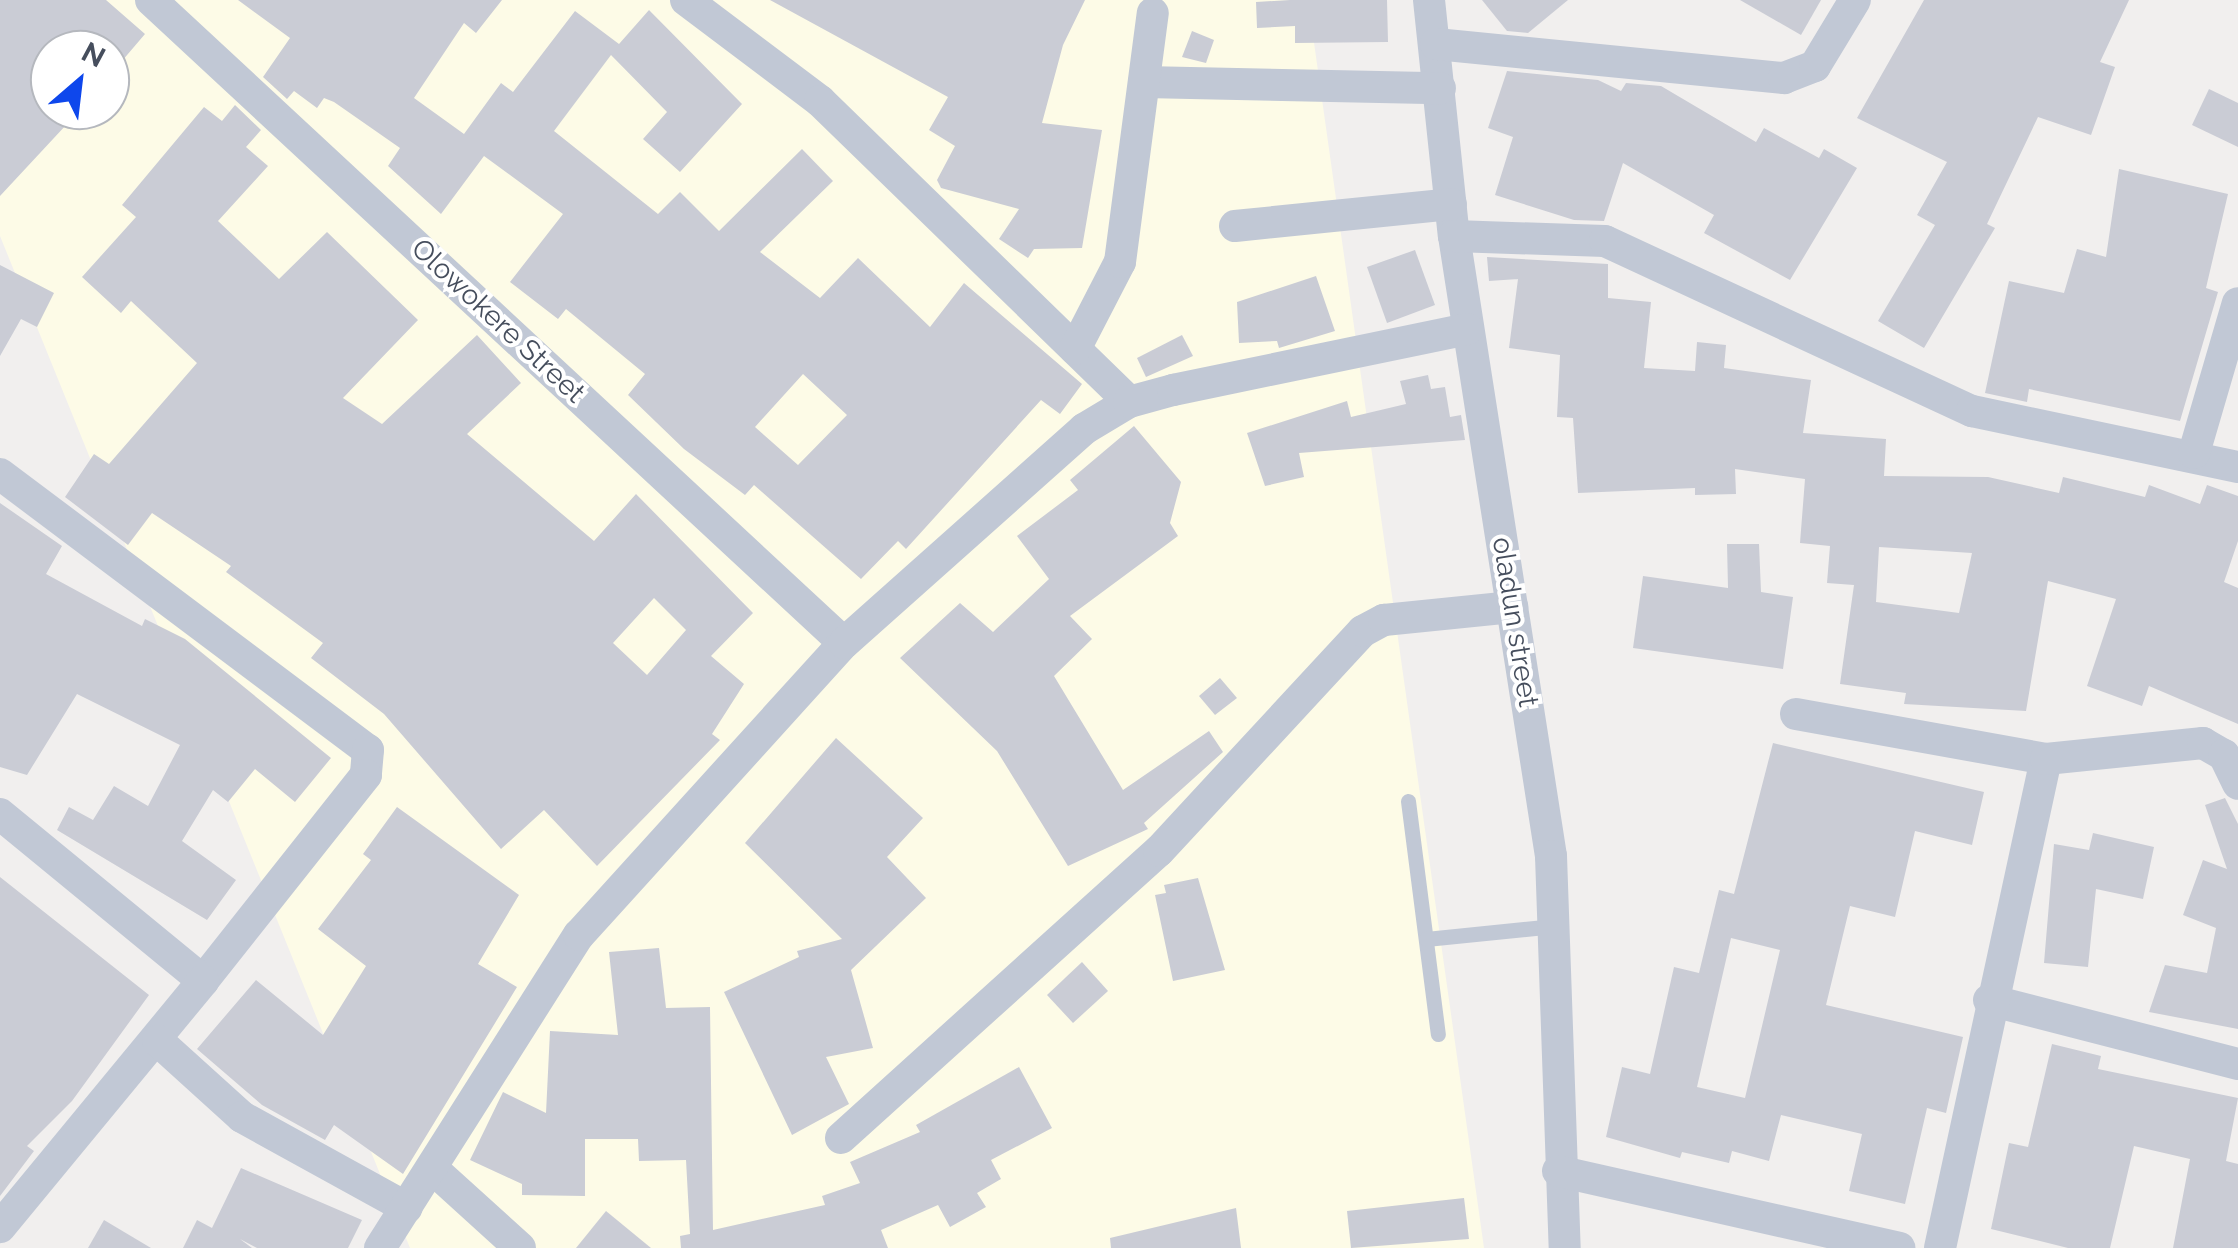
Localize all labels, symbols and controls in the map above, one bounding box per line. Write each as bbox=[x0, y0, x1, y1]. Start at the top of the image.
north arrow bbox=[30, 30, 130, 130]
text: N bbox=[76, 35, 111, 74]
street label: Olowokere Street bbox=[404, 232, 592, 410]
street label: oladun street bbox=[1485, 535, 1545, 709]

